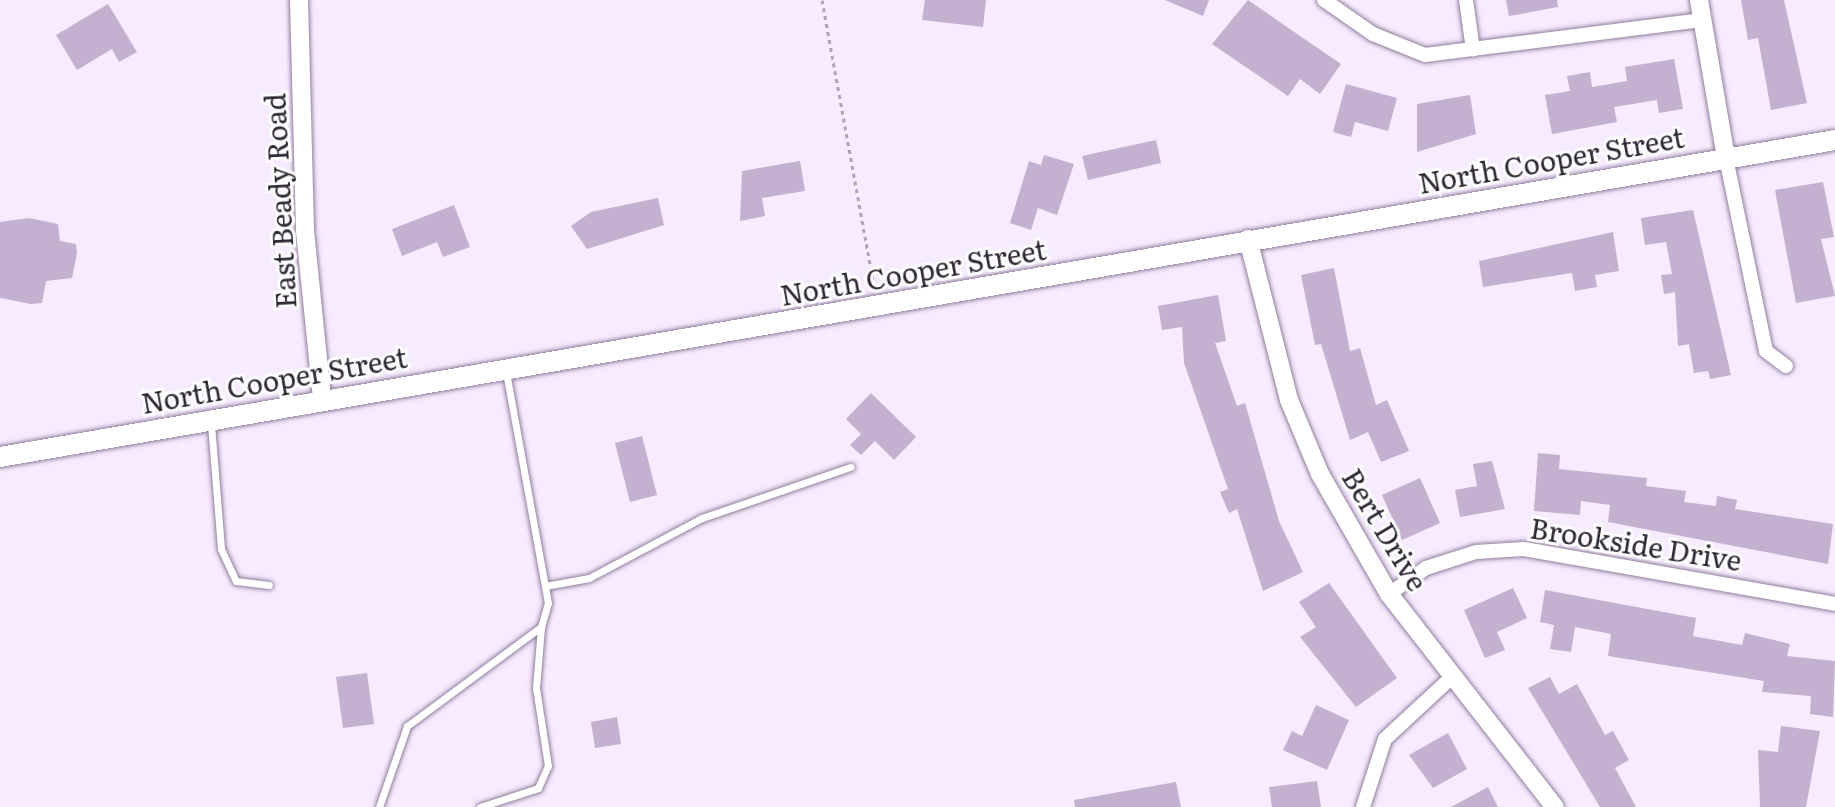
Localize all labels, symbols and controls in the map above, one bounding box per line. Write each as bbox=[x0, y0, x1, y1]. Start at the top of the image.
street label: East Beady Road bbox=[257, 92, 301, 310]
street label: North Cooper Street bbox=[1415, 119, 1687, 199]
street label: North Cooper Street bbox=[777, 231, 1049, 311]
street label: North Cooper Street bbox=[138, 339, 410, 419]
street label: Bert Drive bbox=[1336, 462, 1436, 596]
street label: Brookside Drive bbox=[1528, 510, 1744, 576]

